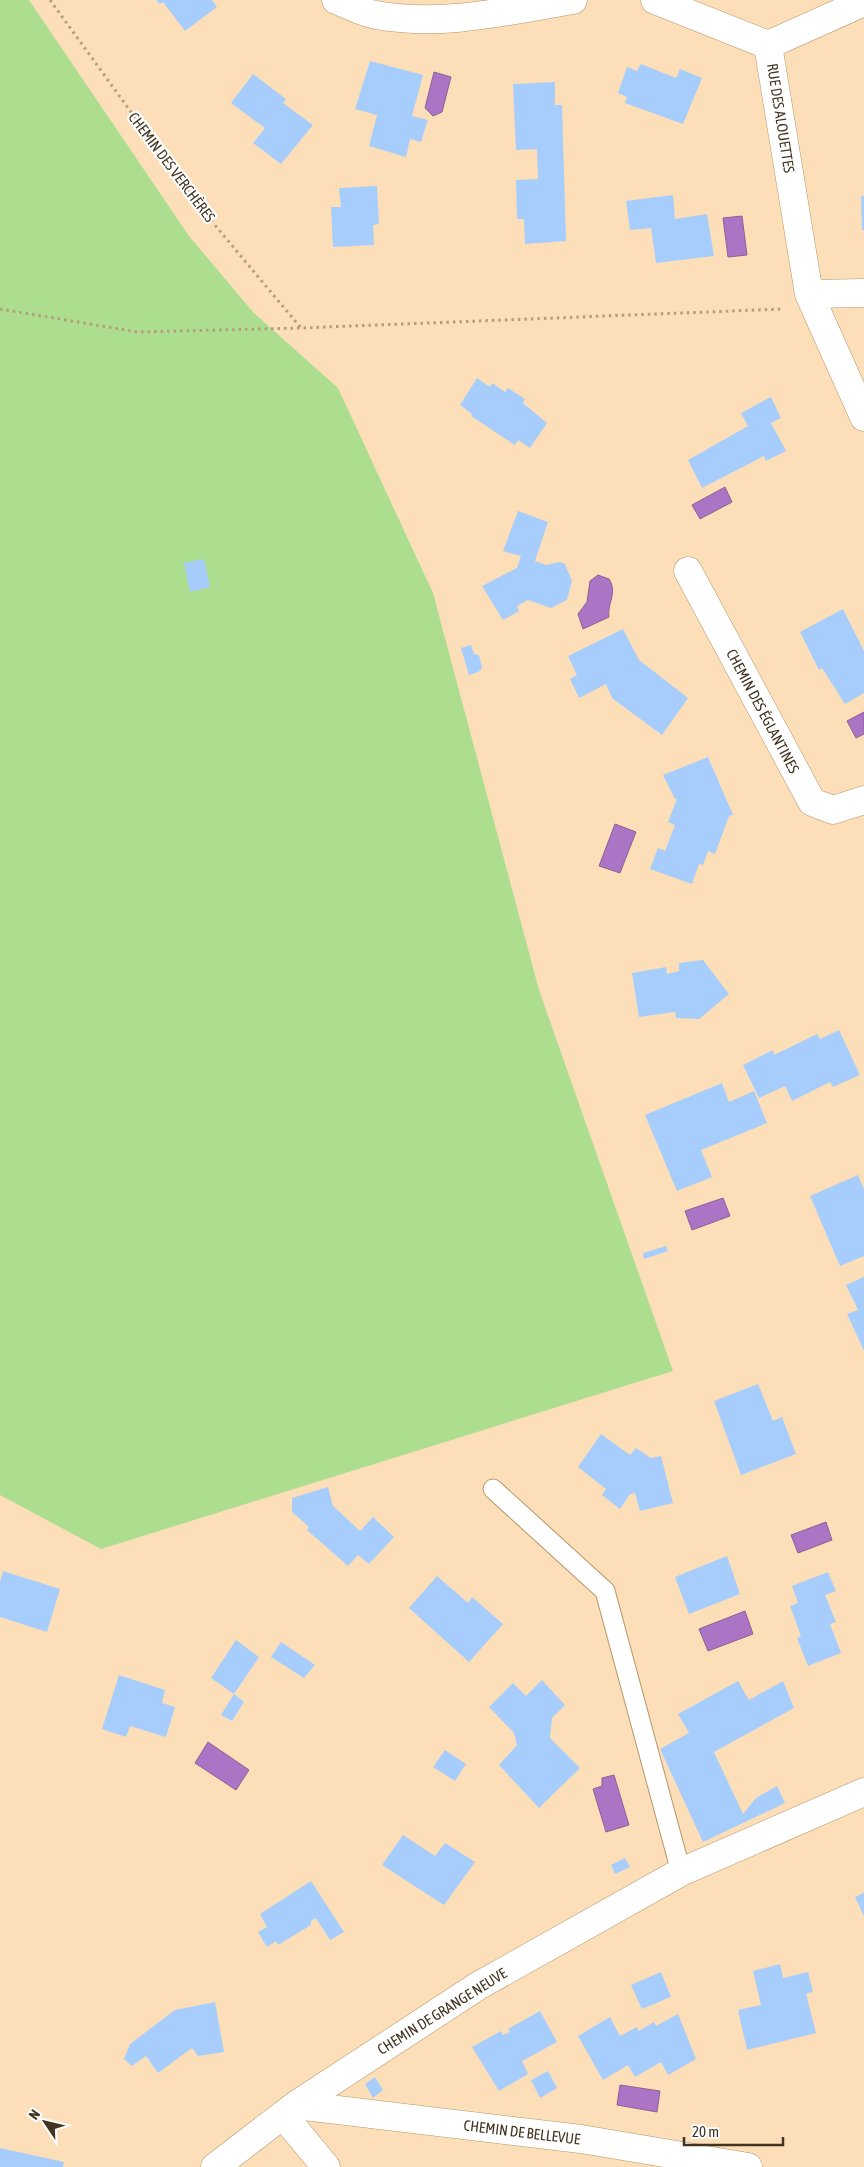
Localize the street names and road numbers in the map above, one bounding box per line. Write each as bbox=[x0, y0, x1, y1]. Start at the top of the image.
street label: RUE DES ALOUETTES bbox=[764, 62, 798, 174]
street label: CHEMIN DES VERCHÈRES bbox=[125, 109, 219, 225]
street label: CHEMIN DES ÉGLANTINES bbox=[723, 646, 803, 776]
street label: CHEMIN DE GRANGE NEUVE bbox=[374, 1964, 510, 2058]
street label: CHEMIN DE BELLEVUE bbox=[463, 2116, 582, 2148]

